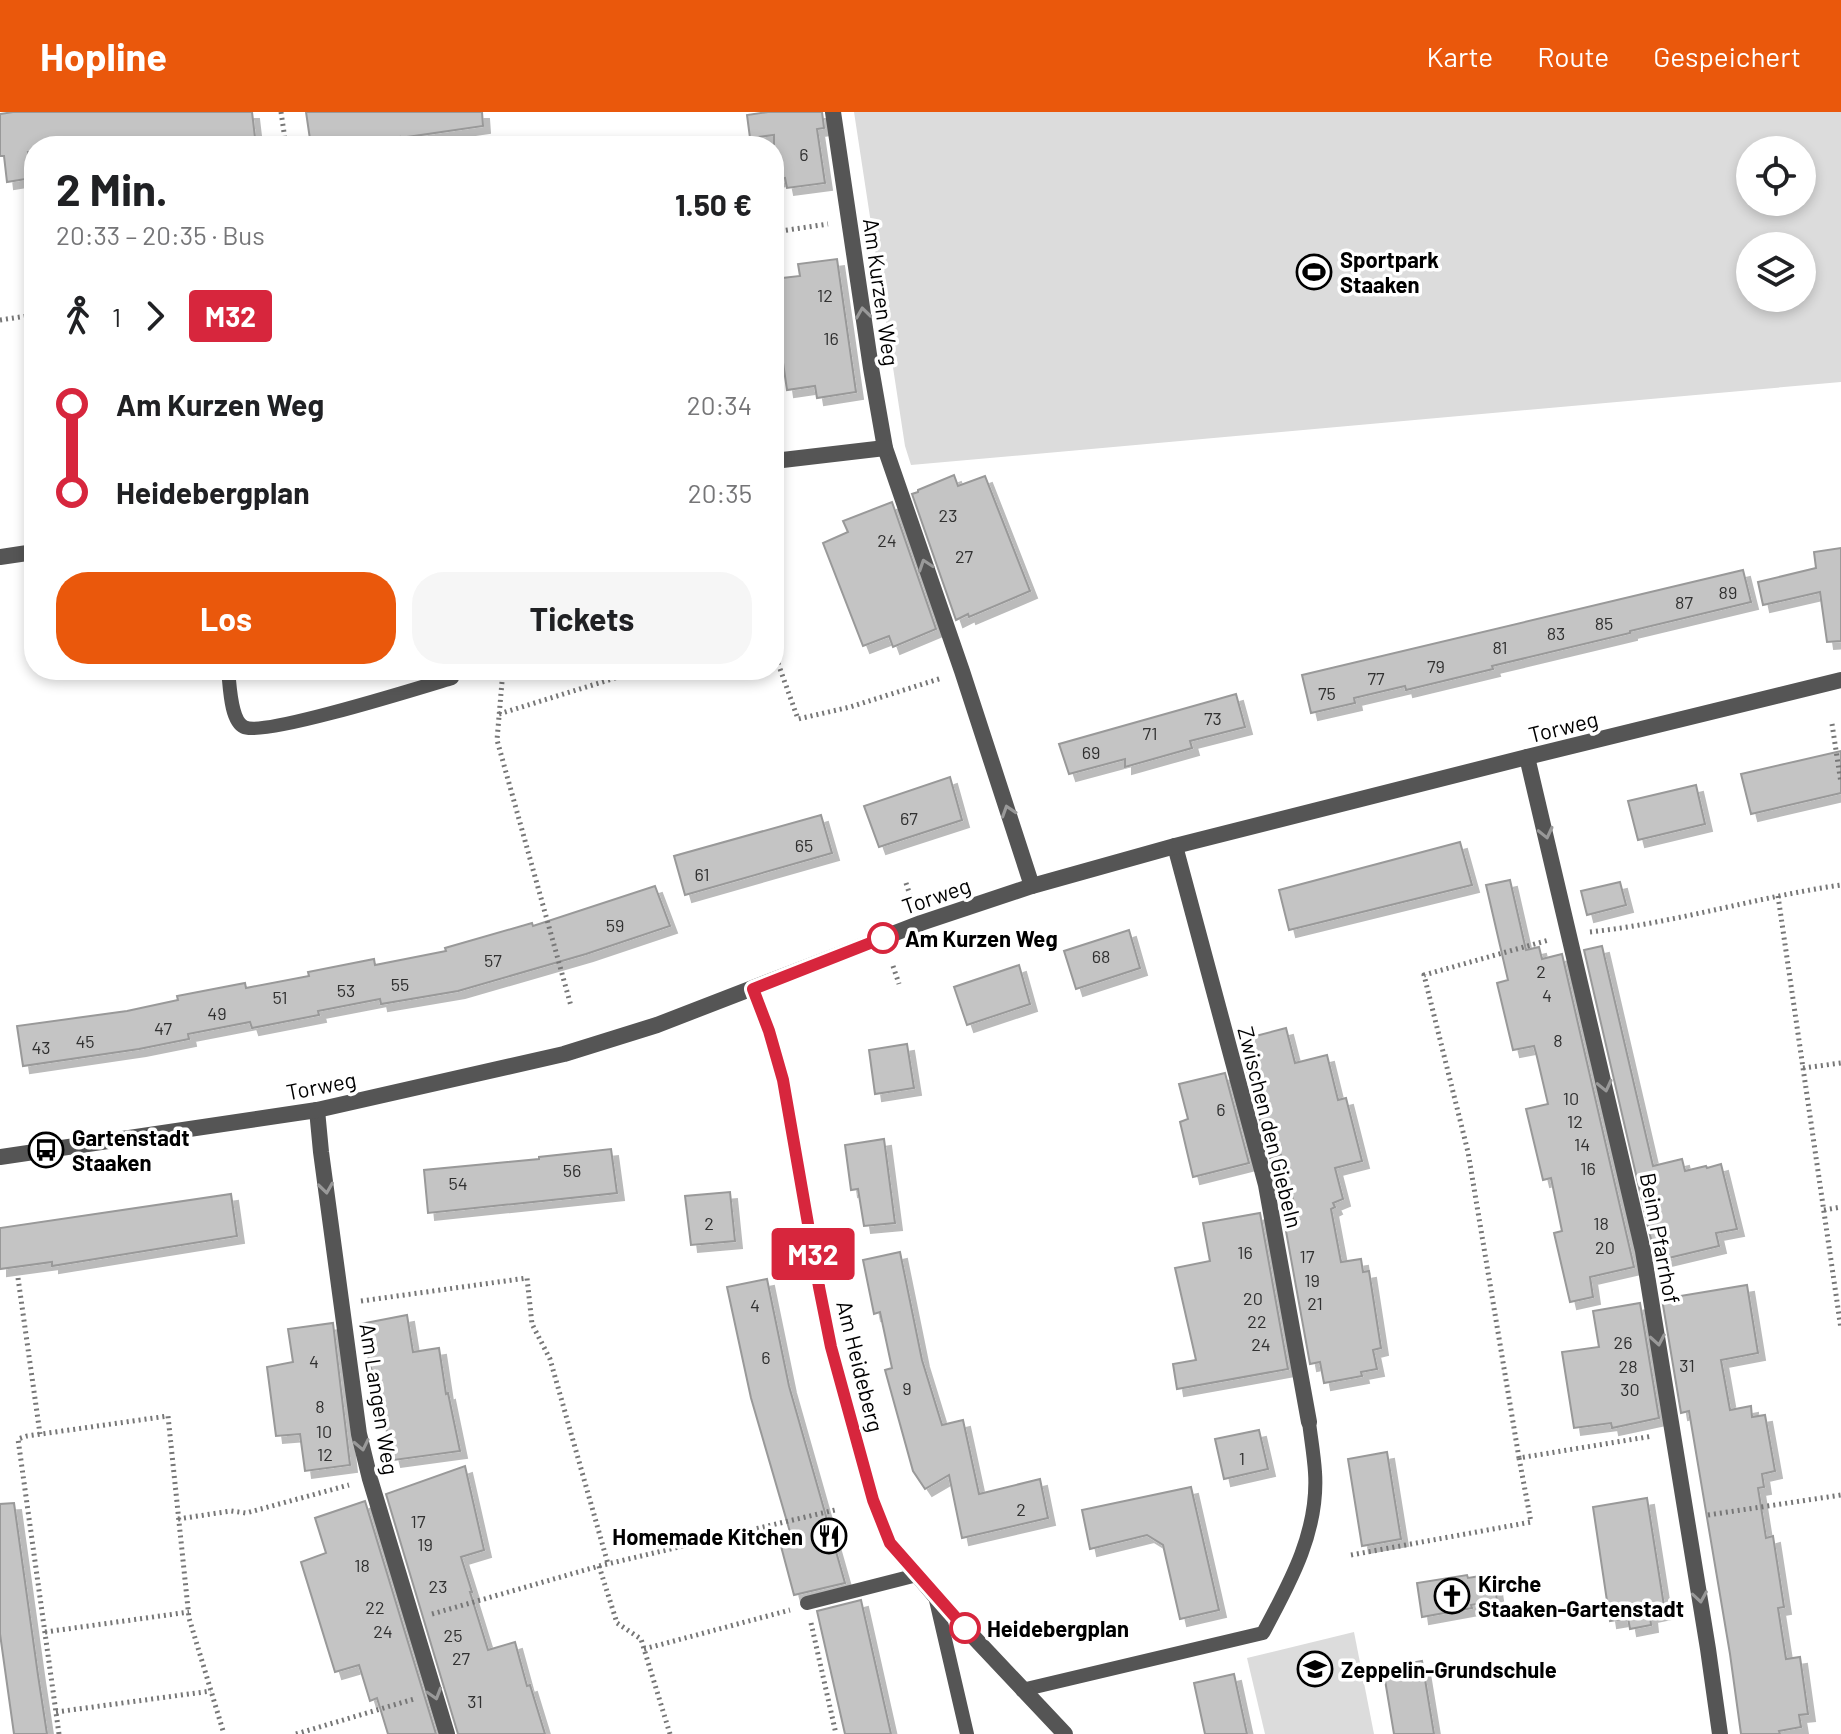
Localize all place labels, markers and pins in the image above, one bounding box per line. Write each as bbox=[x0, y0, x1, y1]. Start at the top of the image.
place label: Sportpark Staaken bbox=[1340, 246, 1439, 297]
sports icon: Sportpark Staaken bbox=[1295, 253, 1333, 291]
marker: Am Kurzen Weg bbox=[868, 923, 898, 953]
place label: Am Kurzen Weg bbox=[905, 925, 1058, 951]
place label: Gartenstadt Staaken bbox=[72, 1124, 190, 1175]
bus stop icon: Gartenstadt Staaken bbox=[27, 1131, 65, 1169]
restaurant icon: Homemade Kitchen bbox=[810, 1517, 848, 1555]
place label: Homemade Kitchen bbox=[612, 1523, 803, 1549]
place label: Kirche Staaken-Gartenstadt bbox=[1478, 1570, 1684, 1621]
church icon: Kirche Staaken-Gartenstadt bbox=[1433, 1577, 1471, 1615]
marker: Heidebergplan bbox=[950, 1613, 980, 1643]
place label: Heidebergplan bbox=[987, 1615, 1129, 1641]
school or university icon: Zeppelin-Grundschule bbox=[1296, 1650, 1334, 1688]
place label: Zeppelin-Grundschule bbox=[1341, 1656, 1557, 1682]

